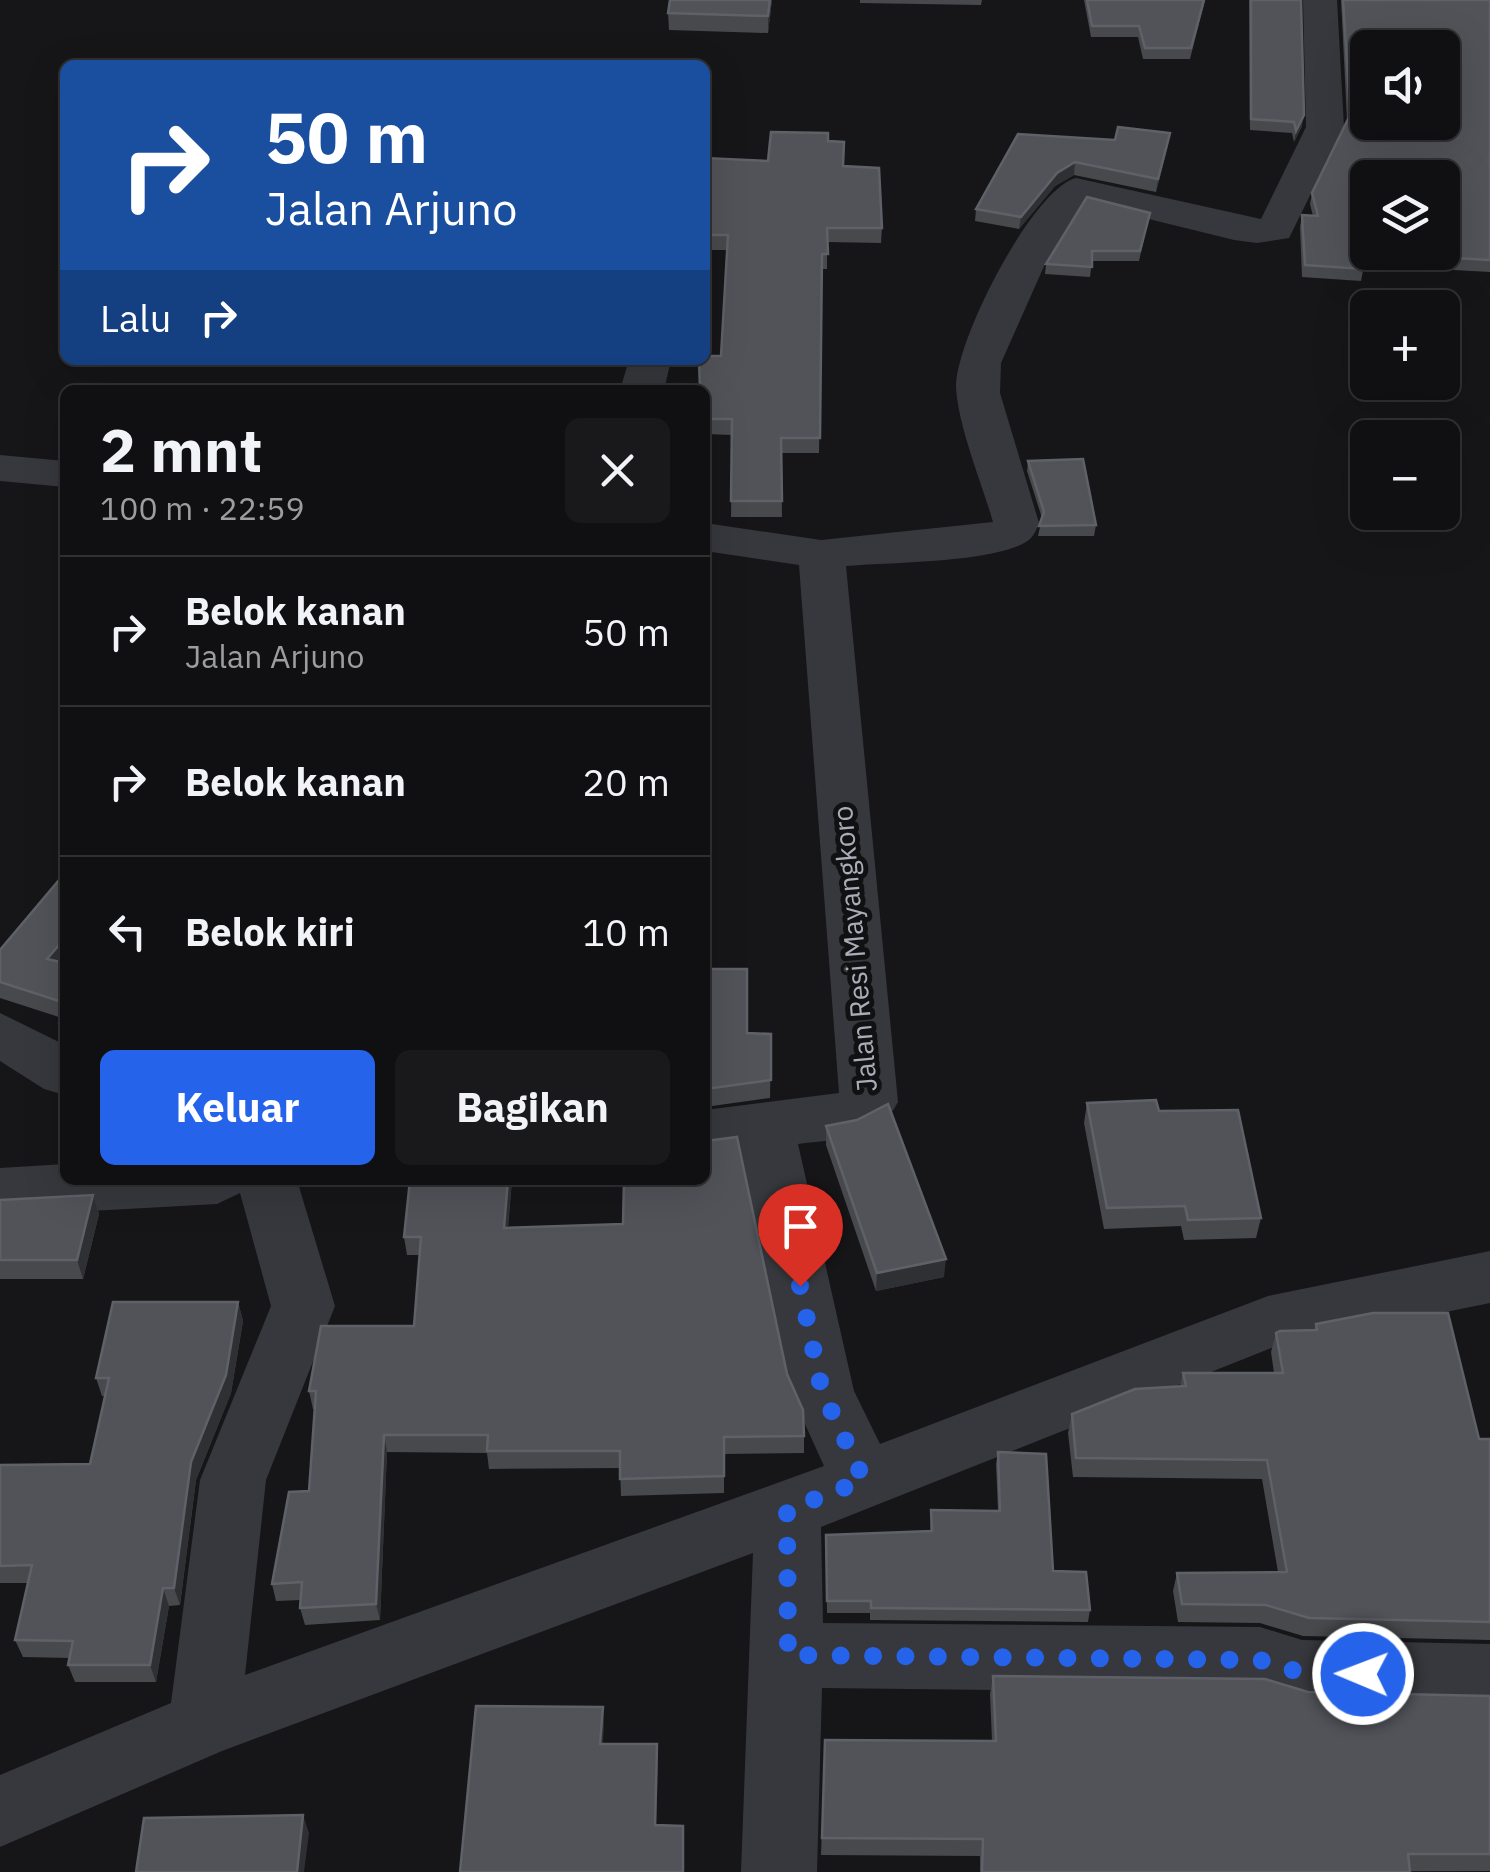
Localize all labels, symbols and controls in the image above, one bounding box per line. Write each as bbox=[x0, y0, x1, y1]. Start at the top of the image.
map controls bbox=[1350, 30, 1460, 530]
button: sound bbox=[1350, 30, 1460, 140]
text: 50 m bbox=[265, 91, 428, 182]
icon: right bbox=[100, 100, 230, 230]
button: layers bbox=[1350, 160, 1460, 270]
text: Jalan Arjuno bbox=[265, 179, 517, 237]
icon: right bbox=[191, 290, 246, 345]
button: + bbox=[1350, 290, 1460, 400]
text: Lalu bbox=[100, 293, 171, 342]
text: 2 mnt bbox=[100, 410, 263, 489]
button: close bbox=[565, 418, 670, 523]
button: − bbox=[1350, 420, 1460, 530]
text: 100 m · 22:59 bbox=[100, 487, 305, 529]
text: Belok kanan bbox=[185, 586, 406, 635]
icon: right bbox=[100, 604, 155, 659]
text: 50 m bbox=[582, 607, 670, 656]
text: Jalan Arjuno bbox=[185, 635, 364, 677]
icon: right bbox=[100, 754, 155, 809]
text: Belok kanan bbox=[185, 757, 406, 806]
text: 20 m bbox=[582, 757, 670, 806]
street label: Jalan Resi Mayangkoro bbox=[823, 804, 885, 1094]
icon: left bbox=[100, 904, 155, 959]
text: Belok kiri bbox=[185, 907, 355, 956]
text: 10 m bbox=[582, 907, 670, 956]
button: Keluar bbox=[100, 1050, 375, 1165]
button: Bagikan bbox=[395, 1050, 670, 1165]
pin bbox=[758, 1184, 843, 1287]
icon: arrive bbox=[773, 1199, 828, 1254]
position arrow bbox=[1311, 1622, 1415, 1726]

